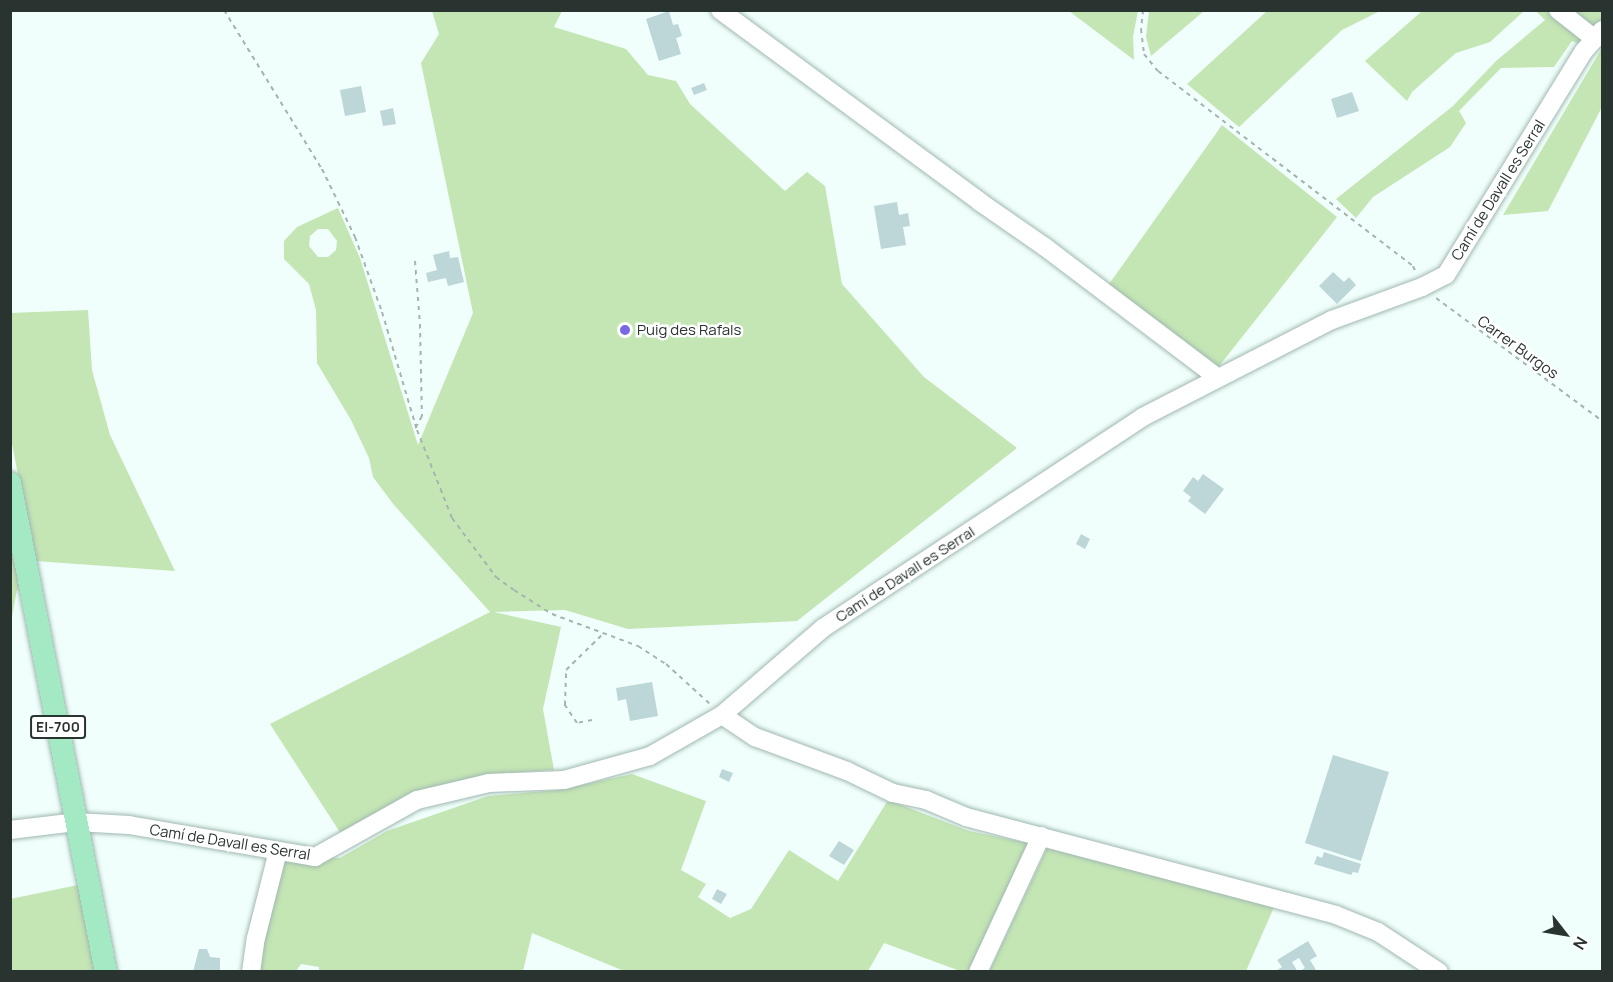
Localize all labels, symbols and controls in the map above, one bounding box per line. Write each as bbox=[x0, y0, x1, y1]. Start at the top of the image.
street label: Camí de Davall es Serral bbox=[1447, 116, 1549, 264]
street label: Carrer Burgos bbox=[1474, 312, 1562, 382]
place label: Puig des Rafals bbox=[637, 321, 741, 339]
marker: Puig des Rafals bbox=[618, 323, 632, 337]
street label: Camí de Davall es Serral bbox=[832, 522, 978, 626]
road number: EI-700 bbox=[29, 716, 86, 738]
street label: Camí de Davall es Serral bbox=[148, 820, 312, 864]
north arrow bbox=[1535, 904, 1595, 964]
text: N bbox=[1568, 933, 1593, 954]

